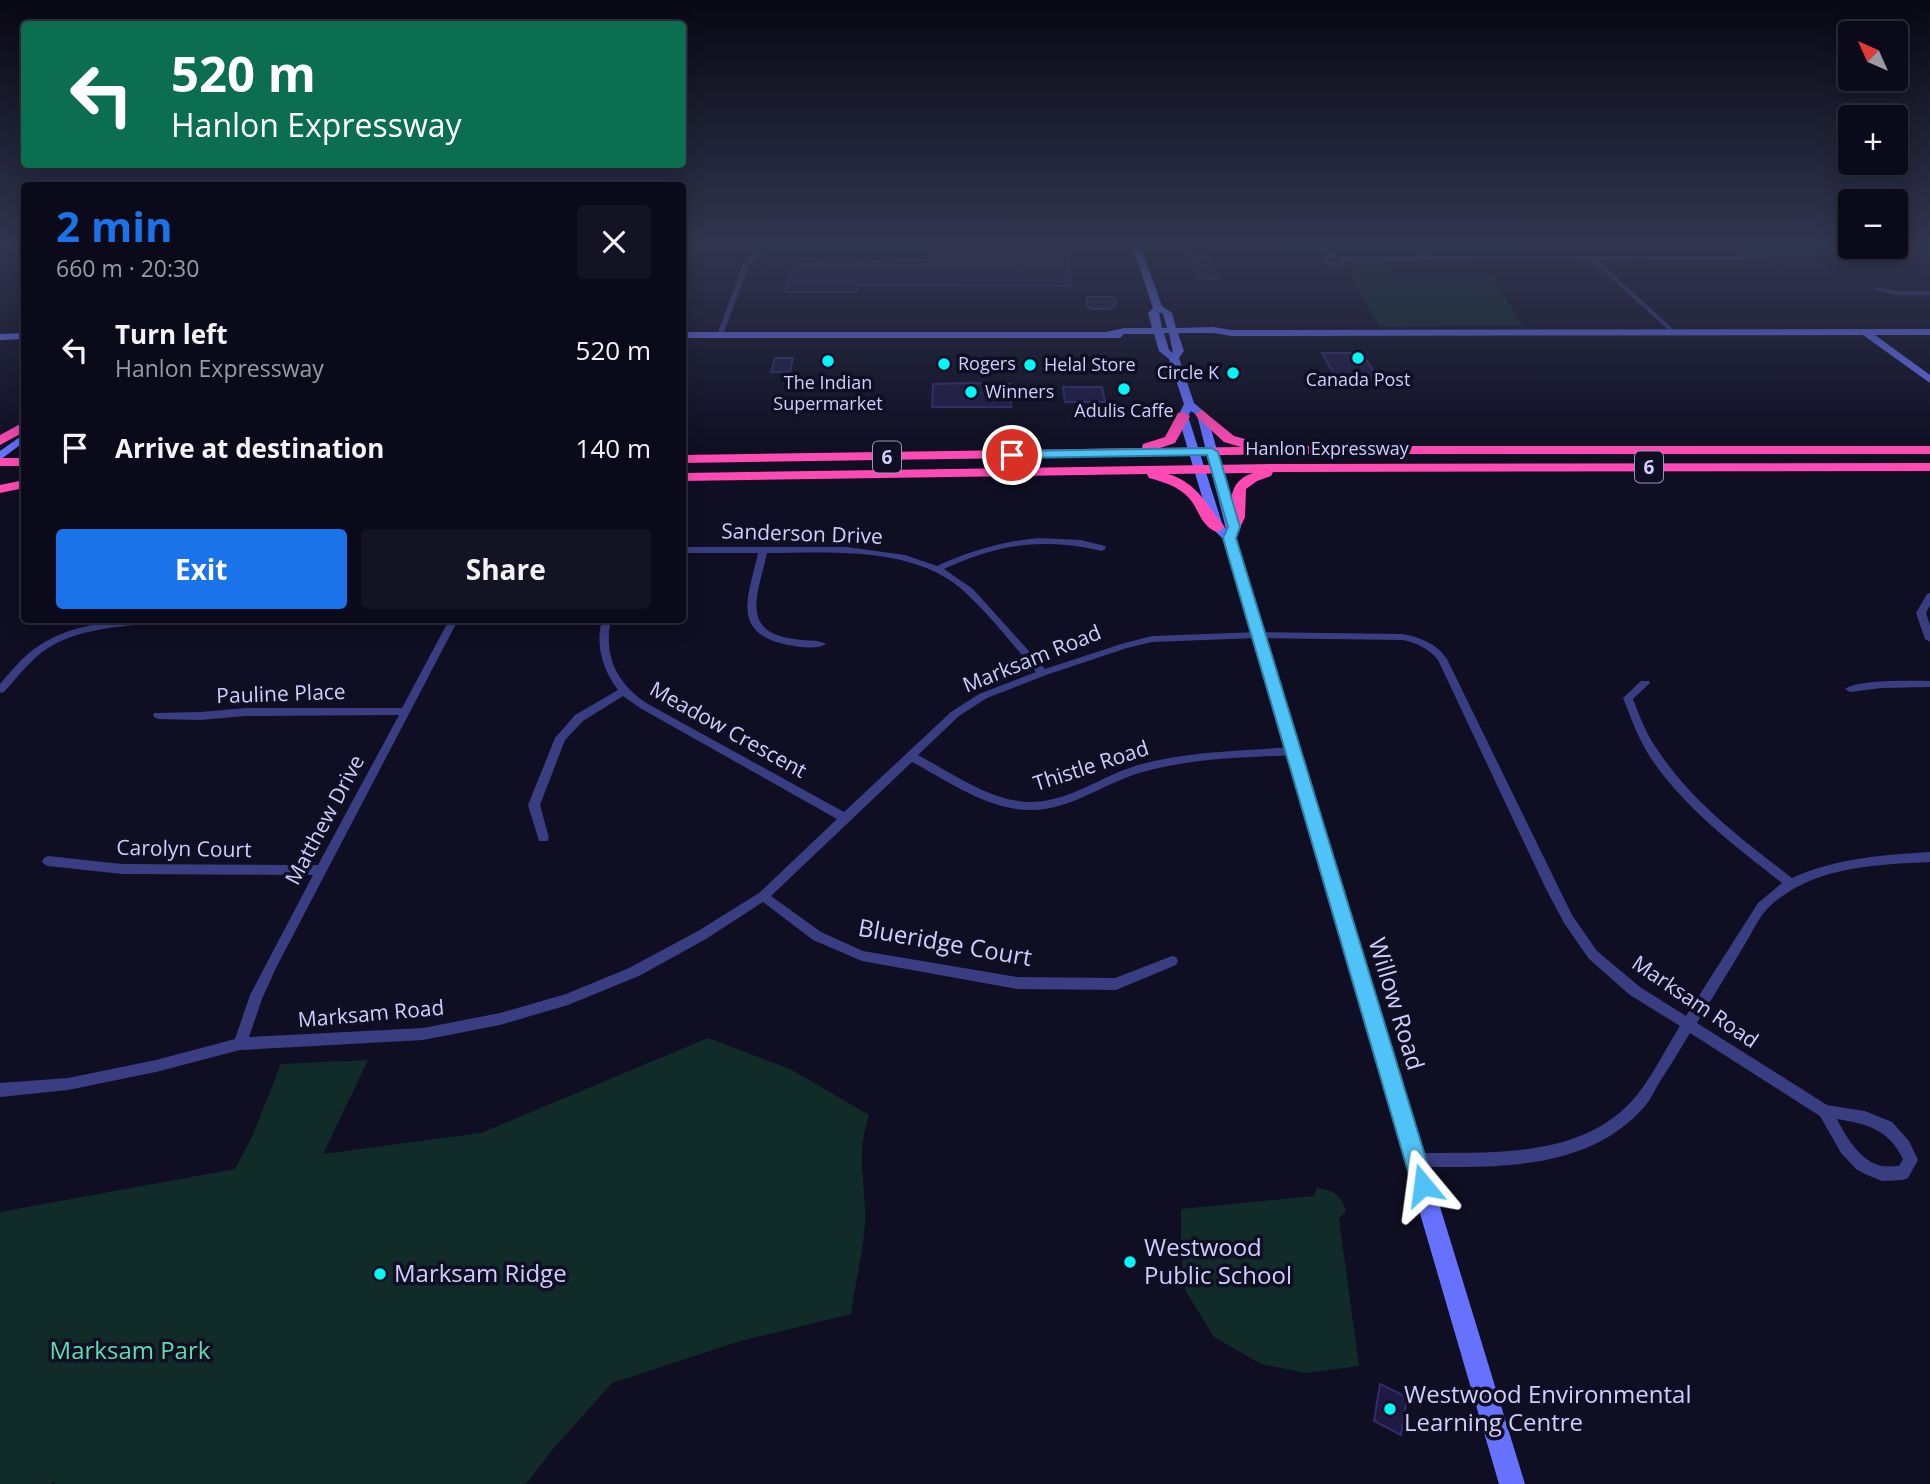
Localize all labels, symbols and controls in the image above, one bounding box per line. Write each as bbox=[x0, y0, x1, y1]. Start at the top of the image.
north arrow bbox=[1838, 21, 1908, 91]
map controls bbox=[1838, 21, 1908, 259]
text: 520 m bbox=[171, 40, 316, 106]
icon: left bbox=[56, 49, 147, 140]
text: Hanlon Expressway bbox=[171, 103, 462, 146]
button: + bbox=[1838, 105, 1908, 175]
button: − bbox=[1838, 189, 1908, 259]
text: 2 min bbox=[56, 197, 173, 254]
button: close bbox=[577, 205, 651, 279]
text: 660 m · 20:30 bbox=[56, 252, 199, 284]
text: Turn left bbox=[115, 316, 227, 352]
icon: left bbox=[56, 331, 94, 369]
text: 520 m bbox=[576, 332, 651, 368]
marker: Canada Post bbox=[1350, 350, 1366, 366]
place label: Rogers bbox=[958, 351, 1016, 375]
text: Hanlon Expressway bbox=[115, 352, 324, 384]
place label: Helal Store bbox=[1044, 352, 1136, 376]
marker: The Indian Supermarket bbox=[820, 353, 836, 369]
marker: Rogers bbox=[936, 356, 952, 372]
marker: Helal Store bbox=[1022, 357, 1038, 373]
place label: Circle K bbox=[1157, 360, 1220, 384]
marker: Circle K bbox=[1225, 365, 1241, 381]
place label: Canada Post bbox=[1306, 367, 1410, 391]
place label: The Indian Supermarket bbox=[773, 370, 883, 415]
place label: Winners bbox=[985, 379, 1054, 403]
marker: Adulis Caffe bbox=[1116, 381, 1132, 397]
marker: Winners bbox=[963, 384, 979, 400]
place label: Adulis Caffe bbox=[1074, 398, 1174, 422]
pin bbox=[982, 425, 1042, 485]
icon: arrive bbox=[56, 429, 94, 467]
text: Arrive at destination bbox=[115, 430, 384, 466]
text: 140 m bbox=[576, 430, 651, 466]
icon: arrive bbox=[993, 436, 1031, 474]
street label: Hanlon Expressway bbox=[1245, 436, 1410, 460]
road number: 6 bbox=[873, 442, 901, 472]
road number: 6 bbox=[1635, 452, 1663, 482]
street label: Sanderson Drive bbox=[721, 516, 883, 550]
button: Exit bbox=[56, 529, 347, 609]
button: Share bbox=[361, 529, 651, 609]
street label: Marksam Road bbox=[958, 618, 1105, 699]
street label: Meadow Crescent bbox=[645, 674, 812, 784]
street label: Pauline Place bbox=[216, 677, 346, 709]
street label: Thistle Road bbox=[1029, 733, 1152, 797]
street label: Matthew Drive bbox=[278, 750, 370, 889]
street label: Carolyn Court bbox=[116, 833, 252, 863]
street label: Blueridge Court bbox=[856, 910, 1035, 973]
street label: Willow Road bbox=[1362, 933, 1433, 1074]
street label: Marksam Road bbox=[1627, 949, 1764, 1054]
street label: Marksam Road bbox=[297, 993, 445, 1033]
position arrow bbox=[1386, 1148, 1460, 1222]
place label: Westwood Public School bbox=[1144, 1230, 1292, 1291]
marker: Westwood Public School bbox=[1122, 1254, 1138, 1270]
place label: Marksam Ridge bbox=[394, 1256, 567, 1289]
marker: Marksam Ridge bbox=[372, 1266, 388, 1282]
park label: Marksam Park bbox=[50, 1333, 211, 1366]
place label: Westwood Environmental Learning Centre bbox=[1404, 1377, 1691, 1438]
marker: Westwood Environmental Learning Centre bbox=[1382, 1401, 1398, 1417]

